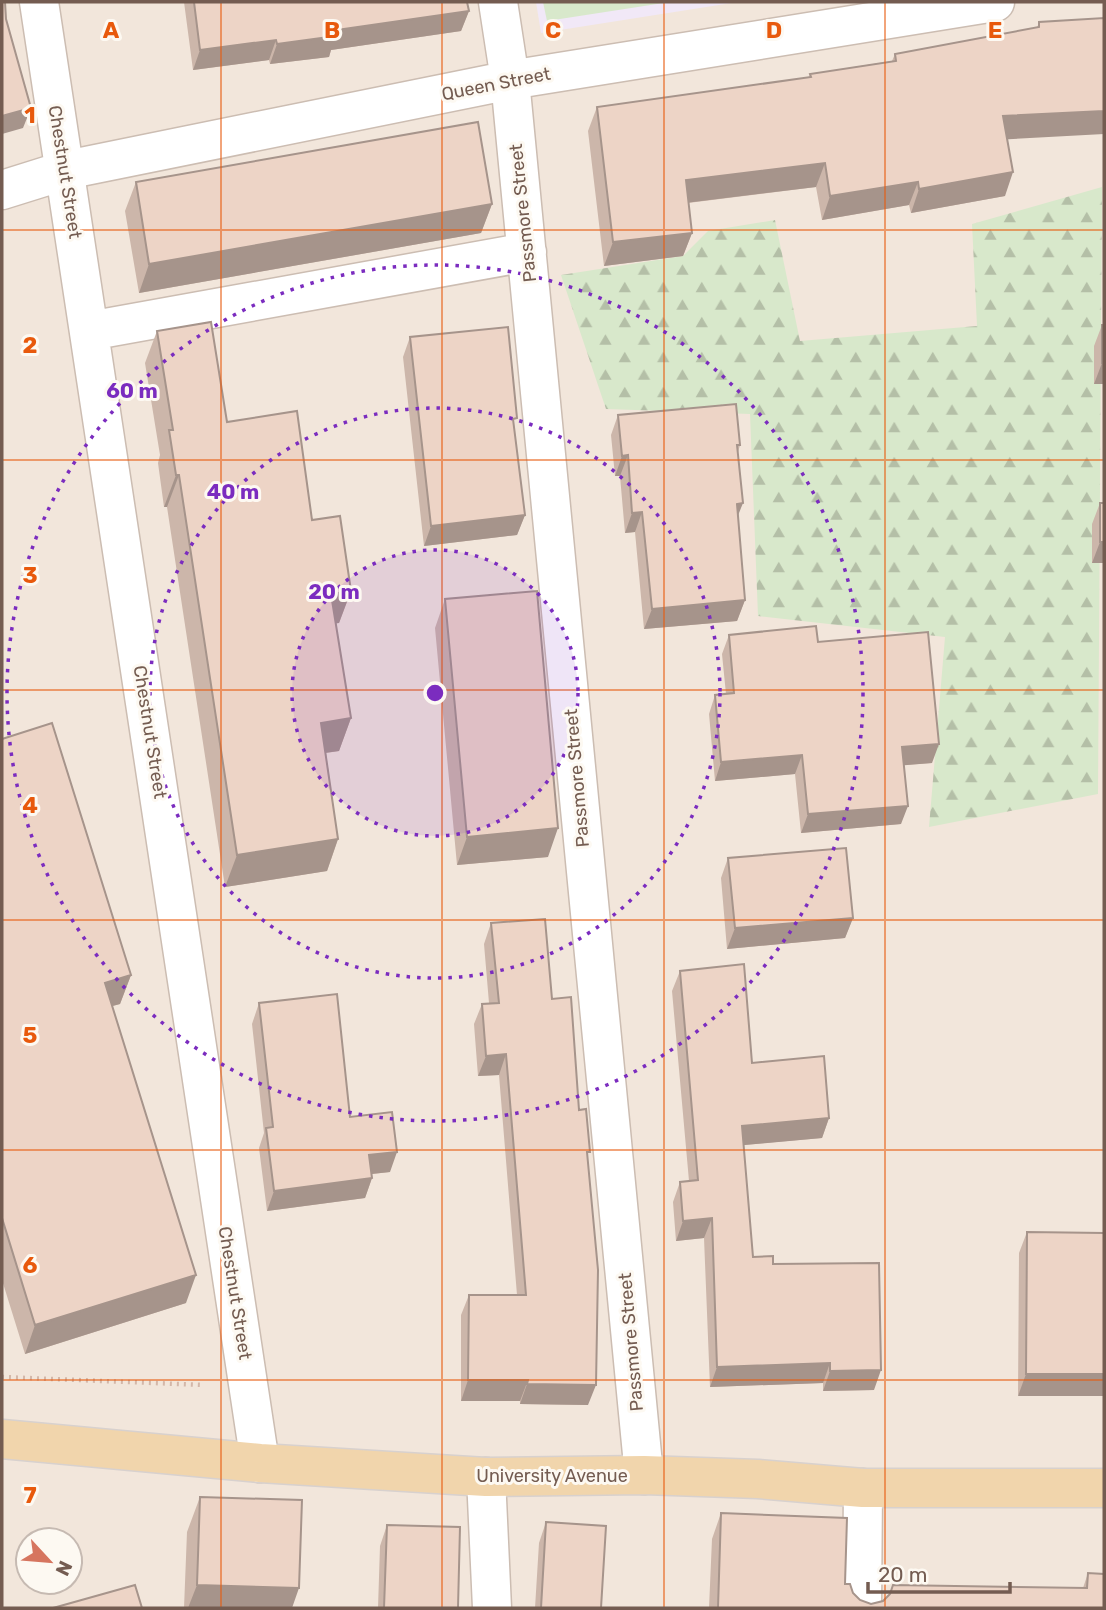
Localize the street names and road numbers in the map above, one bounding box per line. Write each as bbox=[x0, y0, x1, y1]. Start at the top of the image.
street label: Queen Street bbox=[440, 63, 552, 105]
street label: Chestnut Street bbox=[44, 104, 86, 240]
street label: Passmore Street bbox=[505, 143, 541, 283]
street label: Chestnut Street bbox=[129, 664, 171, 800]
street label: Passmore Street bbox=[560, 708, 594, 848]
street label: Chestnut Street bbox=[214, 1225, 256, 1361]
street label: Passmore Street bbox=[614, 1272, 648, 1412]
street label: University Avenue bbox=[476, 1465, 628, 1487]

